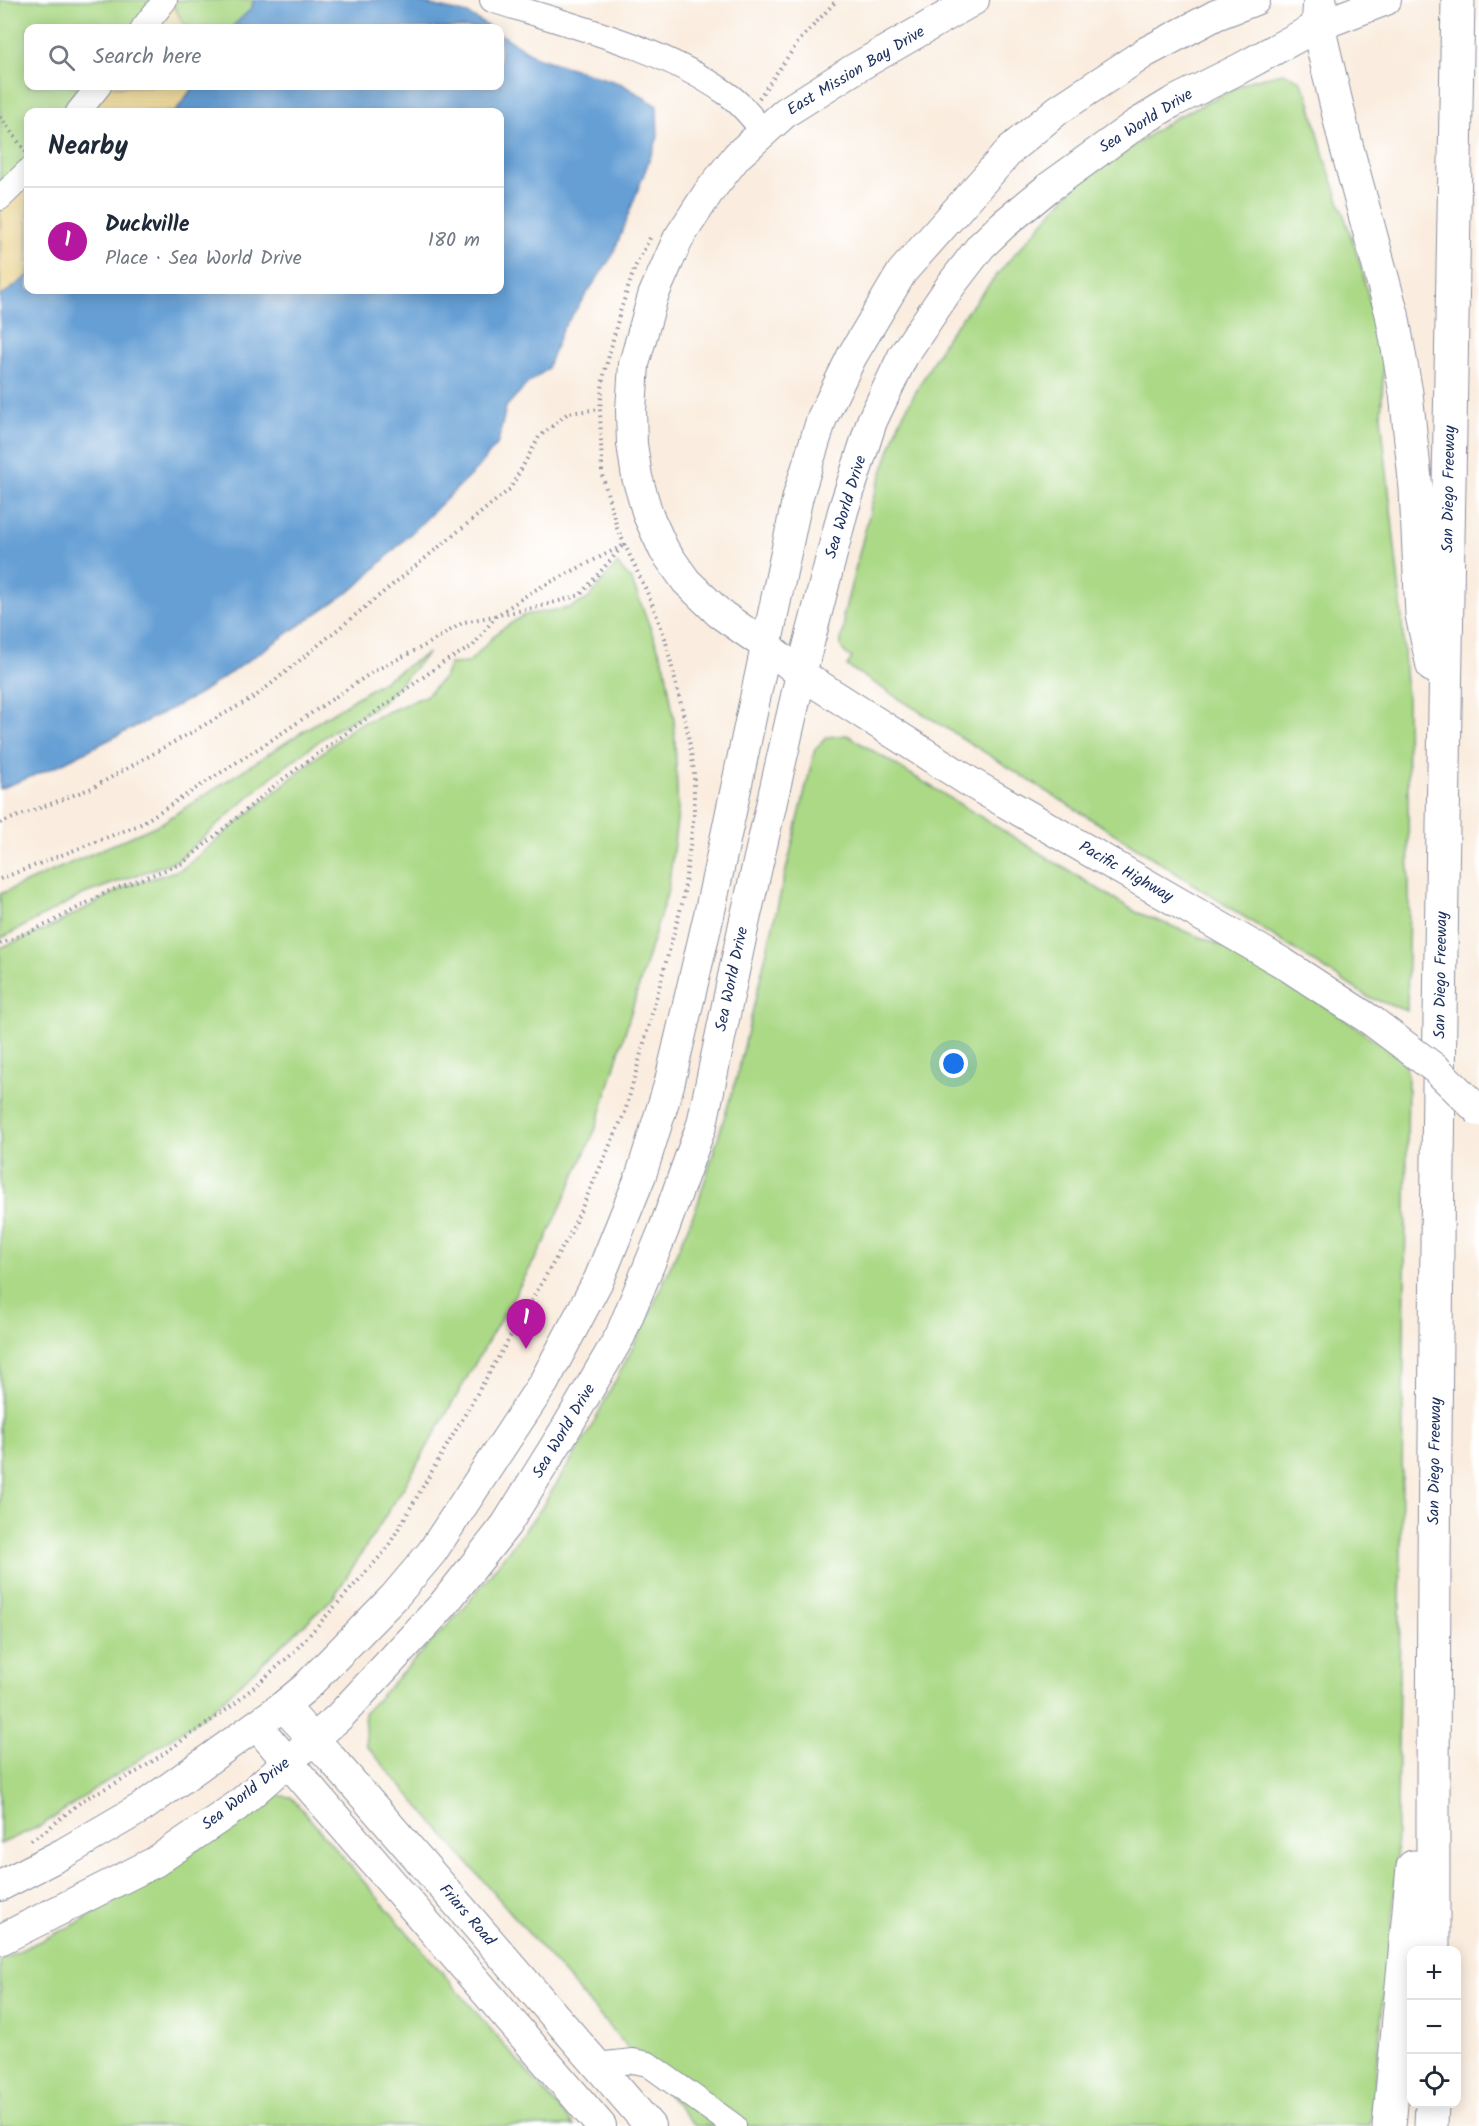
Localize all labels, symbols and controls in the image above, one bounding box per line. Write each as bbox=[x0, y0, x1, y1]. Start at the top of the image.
street label: East Mission Bay Drive bbox=[782, 20, 930, 122]
search box bbox=[24, 24, 504, 90]
text: Search here bbox=[93, 40, 201, 75]
icon: search bbox=[45, 41, 78, 74]
street label: Sea World Drive bbox=[1094, 82, 1198, 160]
text: Nearby bbox=[48, 126, 128, 168]
text: Duckville bbox=[105, 208, 189, 243]
text: 1 bbox=[64, 225, 71, 257]
text: 180 m bbox=[428, 225, 480, 257]
text: Place · Sea World Drive bbox=[105, 243, 302, 275]
street label: San Diego Freeway bbox=[1435, 425, 1463, 553]
street label: Sea World Drive bbox=[818, 452, 874, 562]
street label: Pacific Highway bbox=[1074, 835, 1178, 909]
street label: San Diego Freeway bbox=[1427, 911, 1455, 1039]
street label: Sea World Drive bbox=[709, 924, 755, 1034]
your location bbox=[939, 1049, 968, 1078]
pin: 1 bbox=[506, 1300, 546, 1349]
street label: Sea World Drive bbox=[526, 1379, 602, 1483]
street label: San Diego Freeway bbox=[1421, 1397, 1449, 1525]
street label: Sea World Drive bbox=[196, 1751, 296, 1837]
street label: Friars Road bbox=[433, 1878, 502, 1952]
map controls bbox=[1407, 1946, 1461, 2108]
button: + bbox=[1407, 1946, 1461, 2000]
button: − bbox=[1407, 2000, 1461, 2054]
button: locate bbox=[1407, 2054, 1461, 2108]

